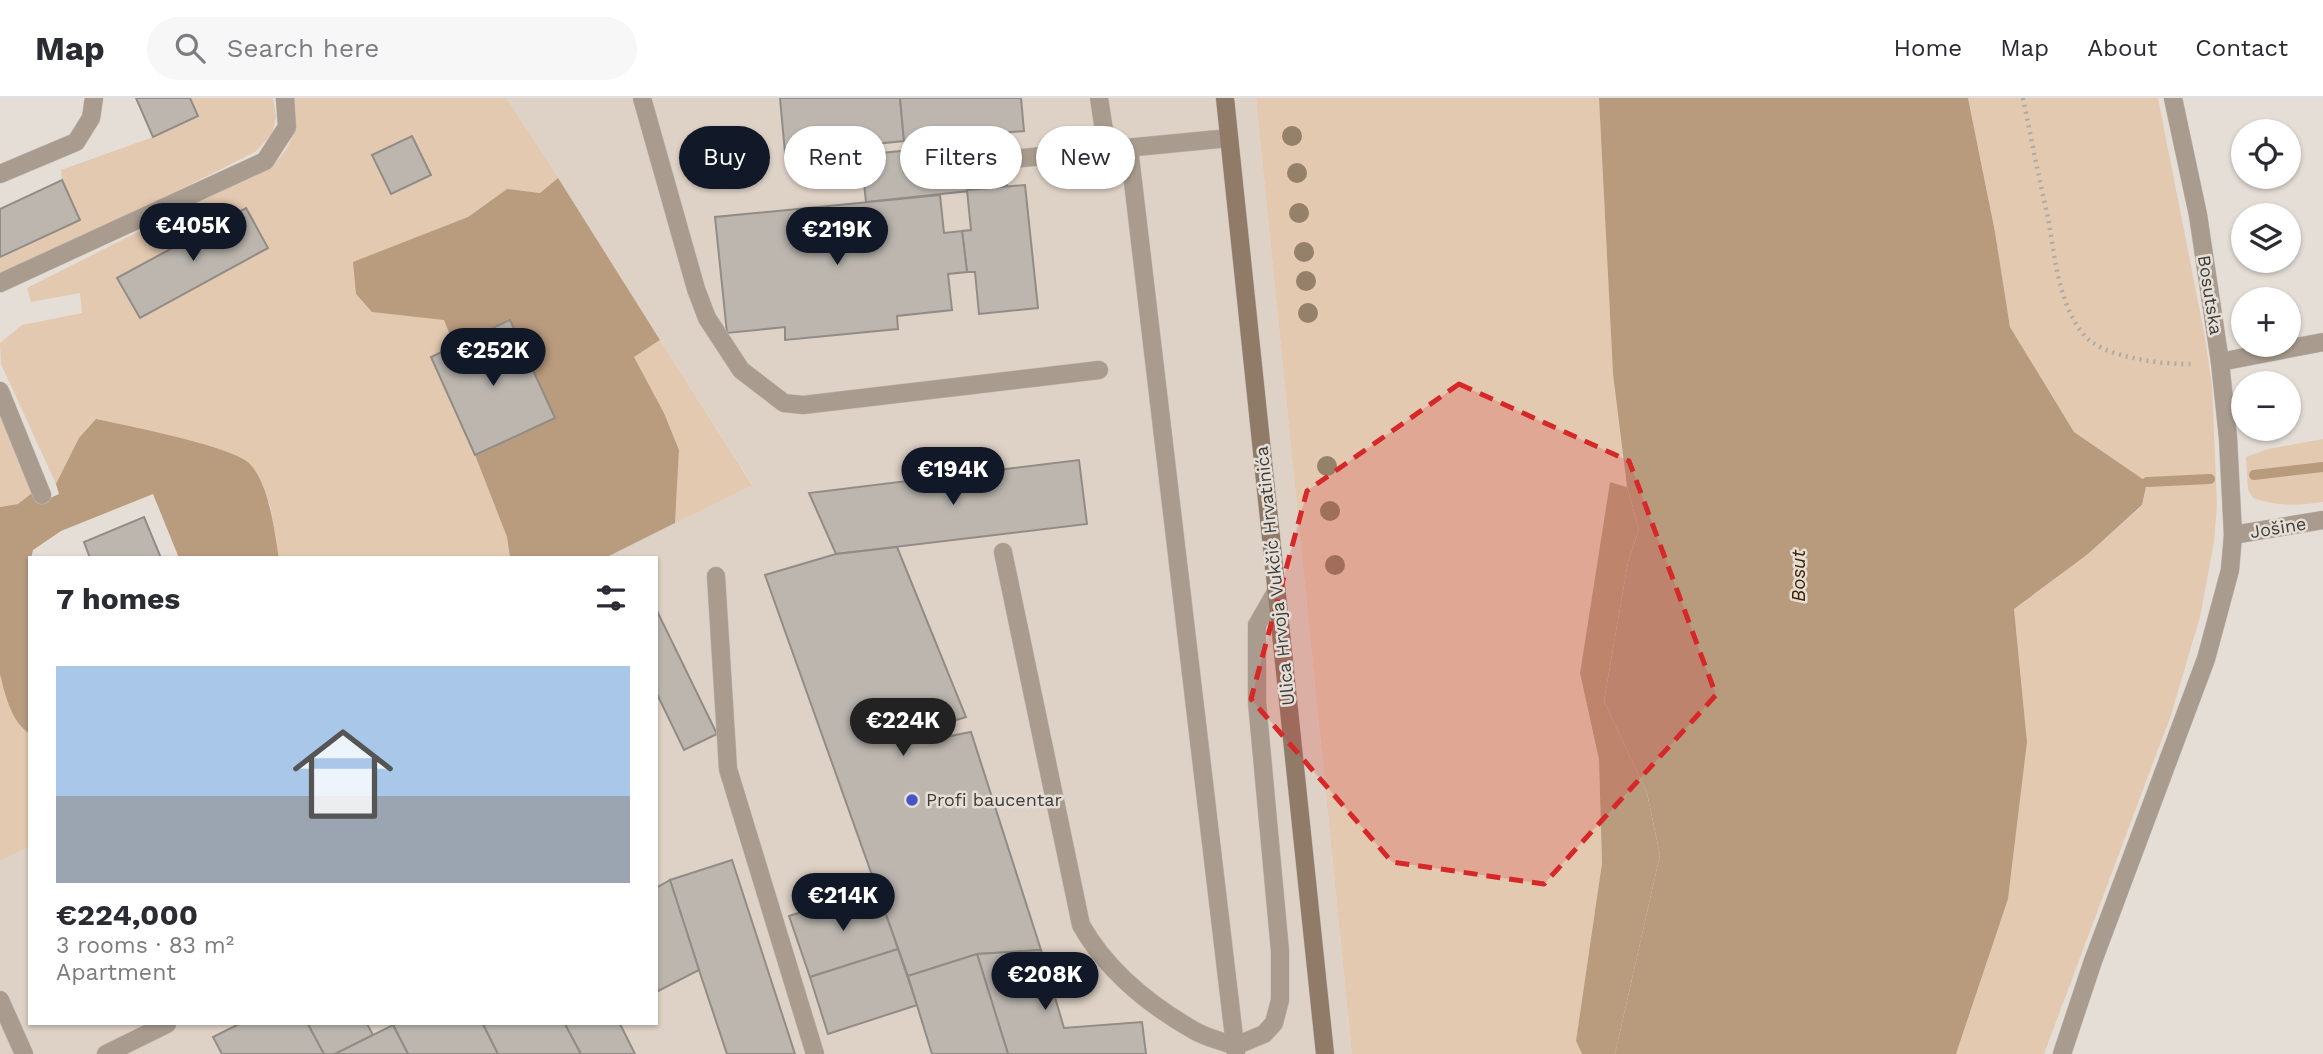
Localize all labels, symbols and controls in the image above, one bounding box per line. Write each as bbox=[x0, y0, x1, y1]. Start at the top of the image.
search box bbox=[147, 17, 637, 80]
text: Map bbox=[35, 29, 105, 68]
icon: search bbox=[171, 29, 209, 67]
text: Search here bbox=[227, 33, 379, 63]
text: Home bbox=[1894, 34, 1962, 62]
text: Map bbox=[2000, 34, 2049, 62]
text: About bbox=[2087, 34, 2157, 62]
text: Contact bbox=[2195, 34, 2288, 62]
map controls bbox=[2231, 119, 2301, 441]
button: locate bbox=[2231, 119, 2301, 189]
chip: Buy bbox=[679, 126, 770, 189]
chip: Rent bbox=[784, 126, 886, 189]
chip: Filters bbox=[900, 126, 1022, 189]
chip: New bbox=[1036, 126, 1135, 189]
button: layers bbox=[2231, 203, 2301, 273]
pin: €405K bbox=[144, 204, 242, 263]
pin: €219K bbox=[788, 208, 886, 267]
text: €405K bbox=[155, 212, 231, 239]
text: €219K bbox=[802, 216, 872, 243]
street label: Bosutska bbox=[2194, 254, 2227, 336]
button: + bbox=[2231, 287, 2301, 357]
pin: €252K bbox=[444, 328, 542, 388]
text: €252K bbox=[457, 337, 529, 364]
button: − bbox=[2231, 371, 2301, 441]
street label: Ulica Hrvoja Vukčić Hrvatinića bbox=[1250, 445, 1299, 707]
pin: €194K bbox=[904, 448, 1002, 507]
text: €194K bbox=[917, 456, 989, 483]
street label: Jošine bbox=[2248, 513, 2308, 542]
water label: Bosut bbox=[1787, 550, 1810, 602]
icon: filters bbox=[592, 579, 630, 617]
text: 7 homes bbox=[56, 581, 180, 616]
pin: €224K bbox=[854, 698, 952, 758]
text: €224K bbox=[866, 707, 940, 734]
icon: home bbox=[280, 711, 406, 837]
place label: Profi baucentar bbox=[926, 789, 1062, 810]
marker: Profi baucentar bbox=[904, 792, 920, 808]
pin: €214K bbox=[794, 874, 892, 933]
text: €214K bbox=[808, 882, 878, 909]
text: €224,000 bbox=[56, 897, 198, 932]
text: 3 rooms · 83 m² bbox=[56, 932, 234, 959]
pin: €208K bbox=[996, 953, 1094, 1012]
text: Apartment bbox=[56, 959, 176, 986]
text: €208K bbox=[1007, 961, 1083, 988]

